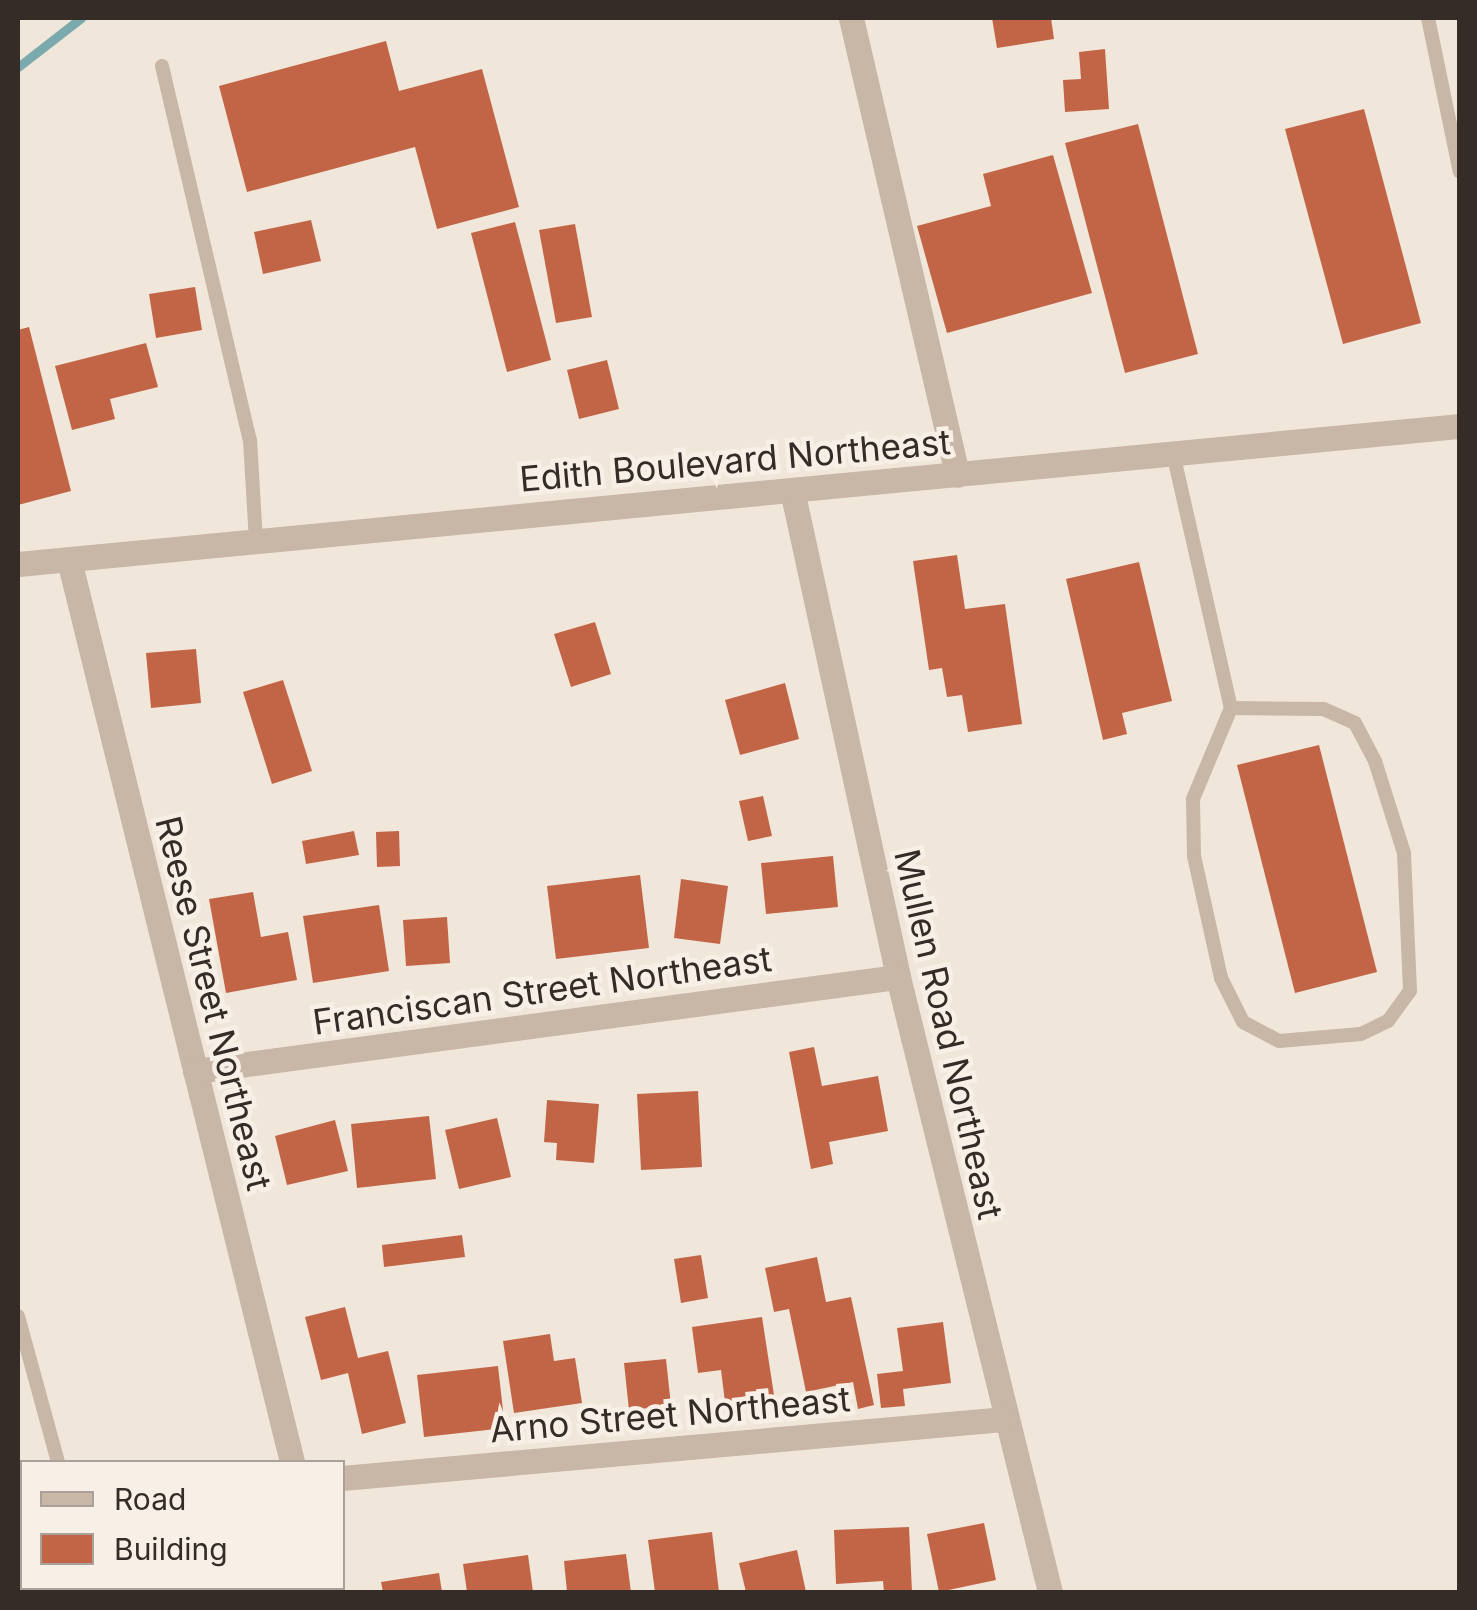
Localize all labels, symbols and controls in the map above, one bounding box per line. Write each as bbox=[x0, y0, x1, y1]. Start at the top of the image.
street label: Edith Boulevard Northeast bbox=[518, 420, 952, 500]
street label: Reese Street Northeast bbox=[147, 812, 281, 1194]
street label: Mullen Road Northeast bbox=[886, 845, 1012, 1223]
street label: Franciscan Street Northeast bbox=[310, 937, 774, 1043]
street label: Arno Street Northeast bbox=[488, 1377, 852, 1451]
legend bbox=[20, 1460, 345, 1590]
text: Road bbox=[114, 1481, 186, 1517]
text: Building bbox=[114, 1531, 228, 1567]

